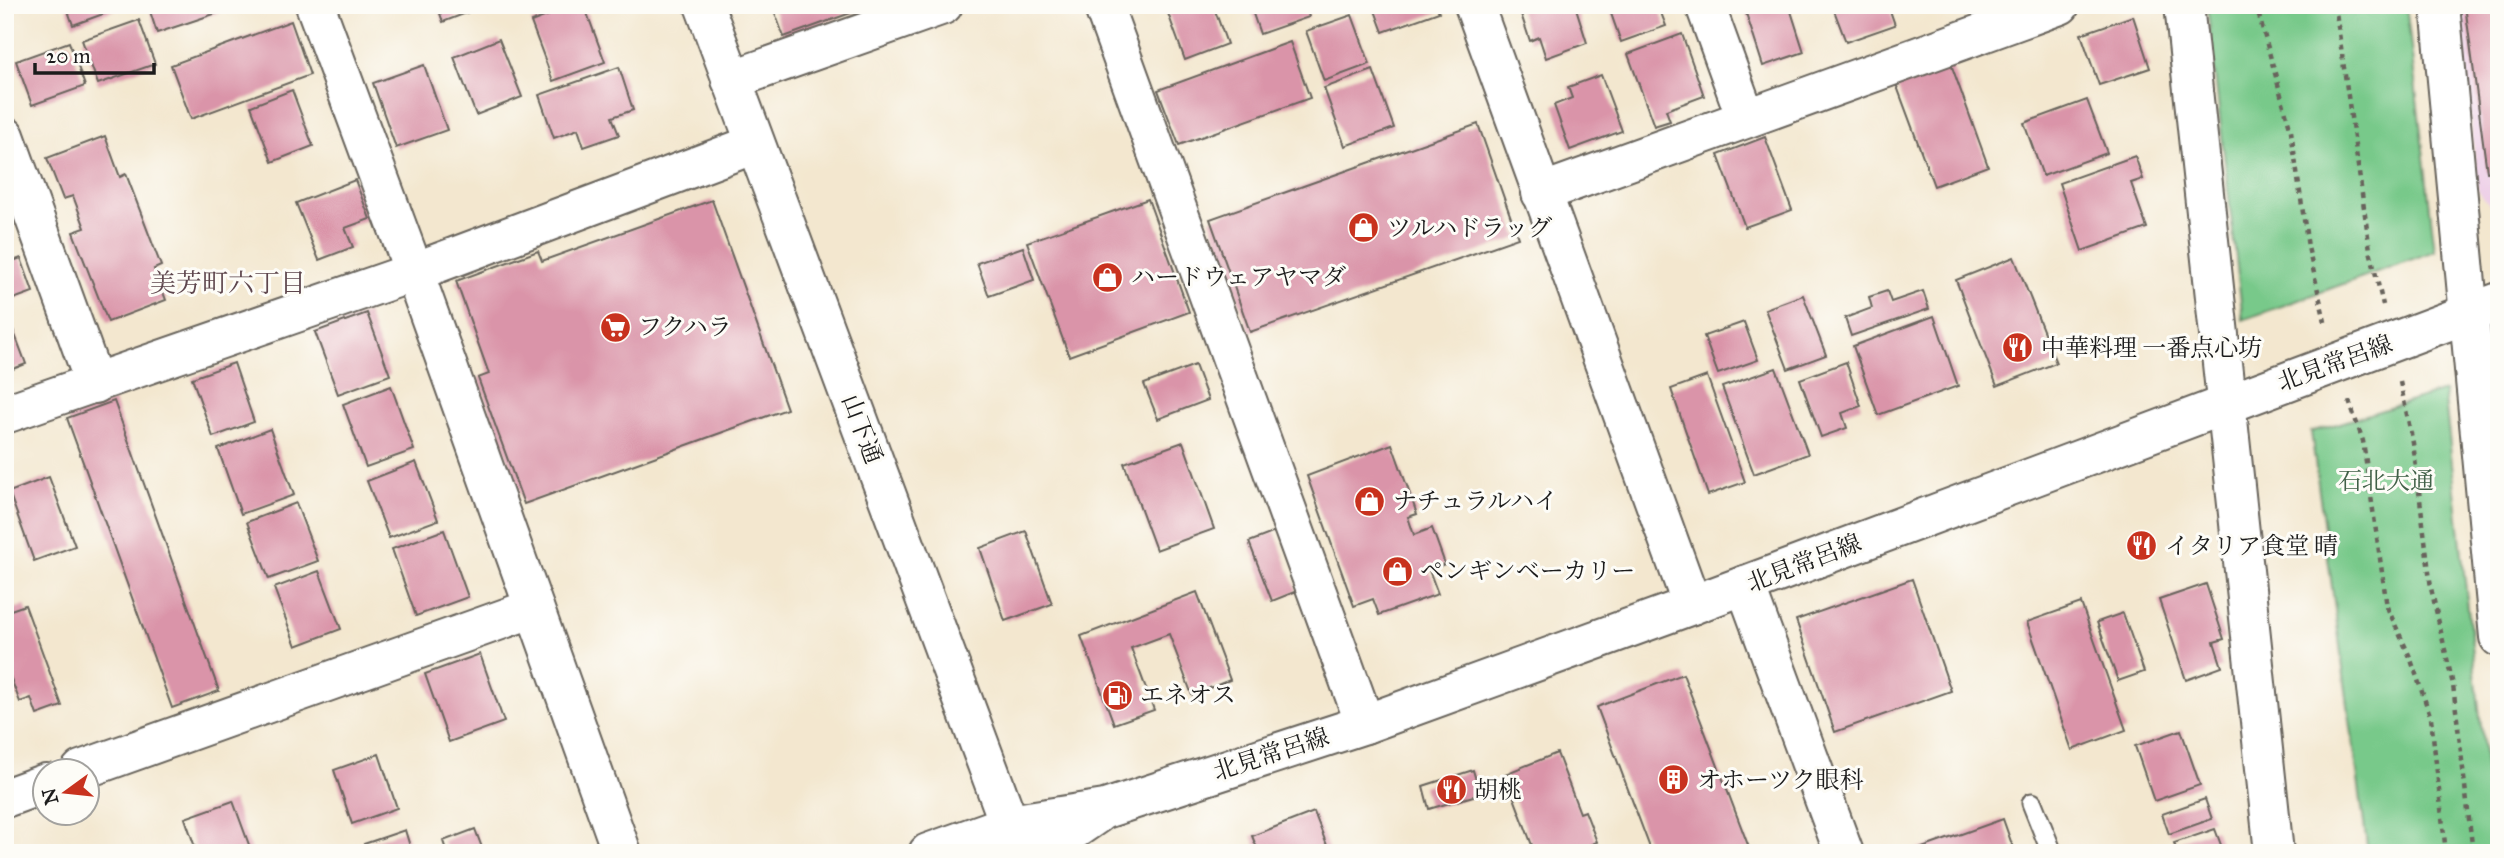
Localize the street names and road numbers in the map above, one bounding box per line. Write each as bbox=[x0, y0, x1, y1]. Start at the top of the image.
street label: 北見常呂線 bbox=[2273, 328, 2397, 398]
street label: 山下通 bbox=[835, 390, 889, 468]
street label: 北見常呂線 bbox=[1743, 527, 1865, 599]
street label: 北見常呂線 bbox=[1209, 721, 1333, 787]

